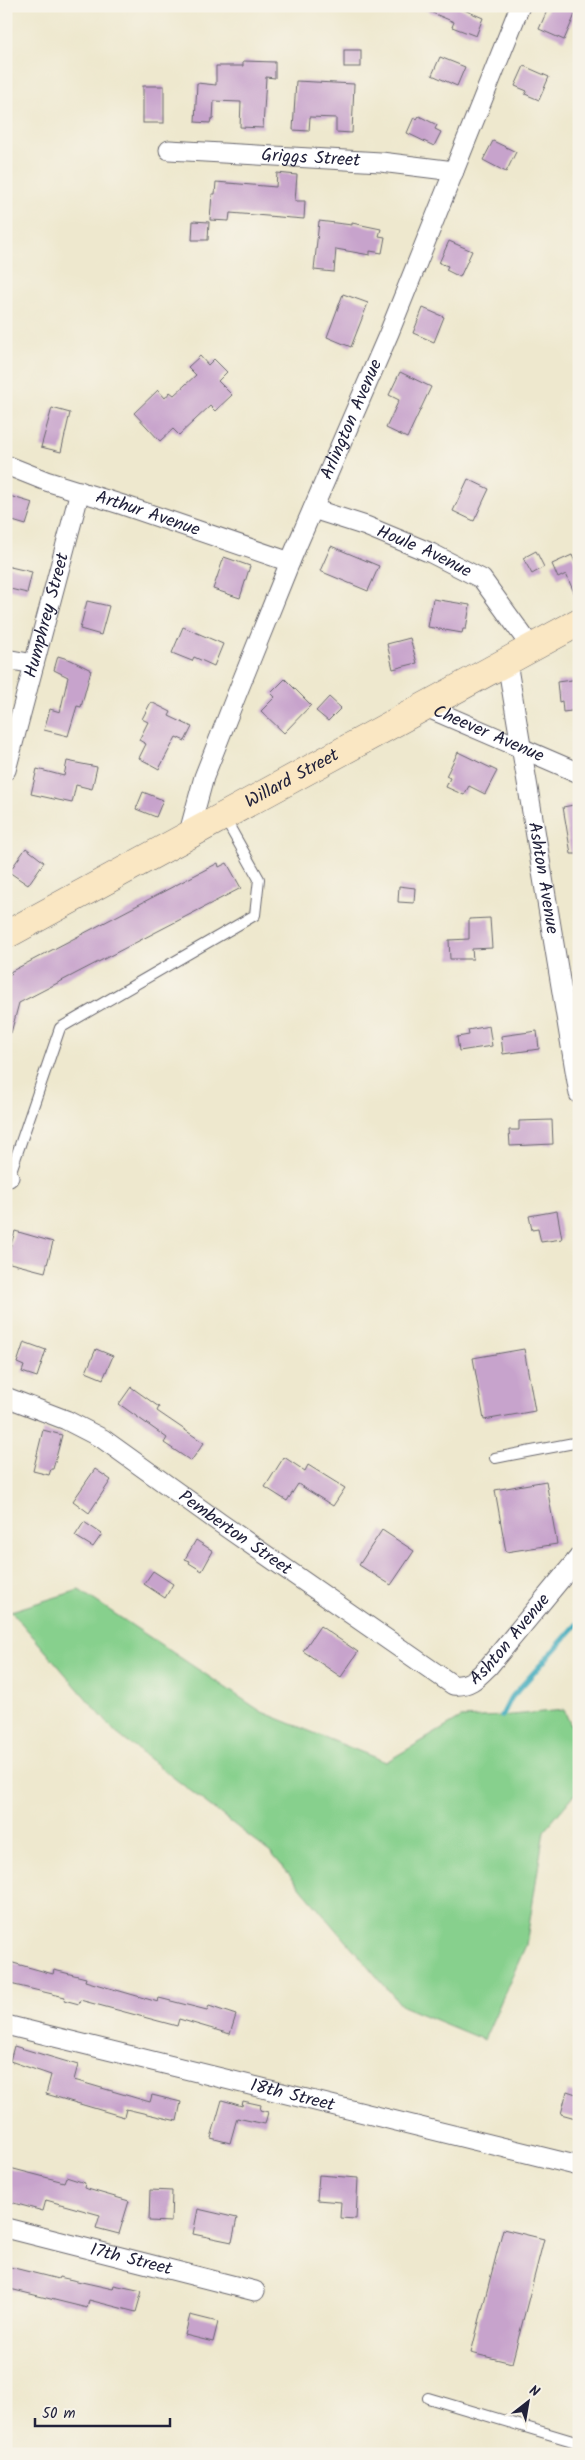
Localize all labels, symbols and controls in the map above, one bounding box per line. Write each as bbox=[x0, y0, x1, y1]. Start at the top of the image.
street label: Griggs Street bbox=[261, 141, 362, 175]
street label: Arlington Avenue bbox=[313, 355, 390, 484]
street label: Arthur Avenue bbox=[92, 483, 204, 545]
street label: Houle Avenue bbox=[372, 517, 477, 586]
street label: Humphrey Street bbox=[16, 548, 78, 681]
street label: Cheever Avenue bbox=[428, 697, 549, 771]
street label: Willard Street bbox=[240, 741, 345, 816]
street label: Ashton Avenue bbox=[519, 820, 567, 936]
street label: Pemberton Street bbox=[172, 1483, 299, 1584]
street label: Ashton Avenue bbox=[463, 1587, 558, 1693]
street label: 18th Street bbox=[247, 2071, 339, 2120]
street label: 17th Street bbox=[87, 2235, 176, 2284]
north arrow bbox=[502, 2378, 552, 2428]
text: N bbox=[525, 2380, 544, 2404]
scale bar bbox=[35, 2395, 170, 2427]
text: 50 m bbox=[42, 2402, 76, 2426]

